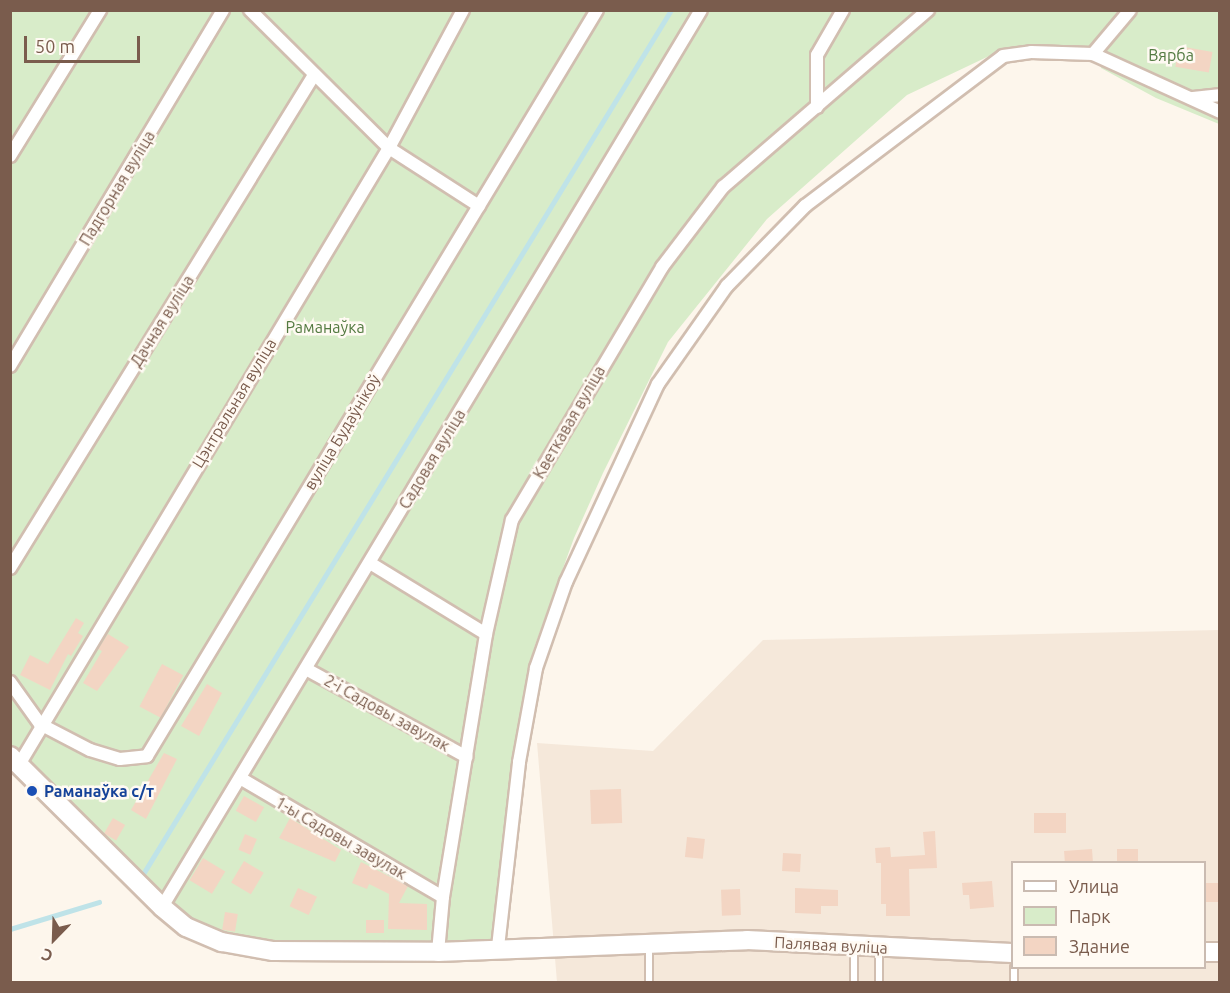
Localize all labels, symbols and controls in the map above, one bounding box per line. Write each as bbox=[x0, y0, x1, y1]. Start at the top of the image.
scale bar bbox=[27, 24, 142, 62]
text: 50 m bbox=[35, 36, 75, 56]
park label: Вярба bbox=[1148, 45, 1194, 65]
street label: Падгорная вуліца bbox=[75, 127, 159, 249]
street label: Дачная вуліца bbox=[126, 272, 198, 370]
park label: Раманаўка bbox=[285, 317, 365, 337]
street label: Цэнтральная вуліца bbox=[188, 335, 280, 471]
street label: Кветкавая вуліца bbox=[529, 362, 609, 482]
street label: вуліца Будаўнікоў bbox=[300, 371, 384, 493]
street label: Садовая вуліца bbox=[395, 406, 469, 512]
street label: 2-і Садовы завулак bbox=[321, 671, 453, 755]
place label: Раманаўка с/т bbox=[44, 781, 154, 801]
marker: Раманаўка с/т bbox=[25, 784, 39, 798]
street label: 1-ы Садовы завулак bbox=[272, 793, 410, 883]
legend bbox=[1011, 861, 1206, 969]
text: Улица bbox=[1069, 876, 1119, 896]
text: Парк bbox=[1069, 906, 1110, 926]
north arrow bbox=[24, 909, 84, 969]
street label: Палявая вуліца bbox=[774, 932, 888, 958]
text: Здание bbox=[1069, 936, 1130, 956]
text: С bbox=[39, 945, 55, 966]

